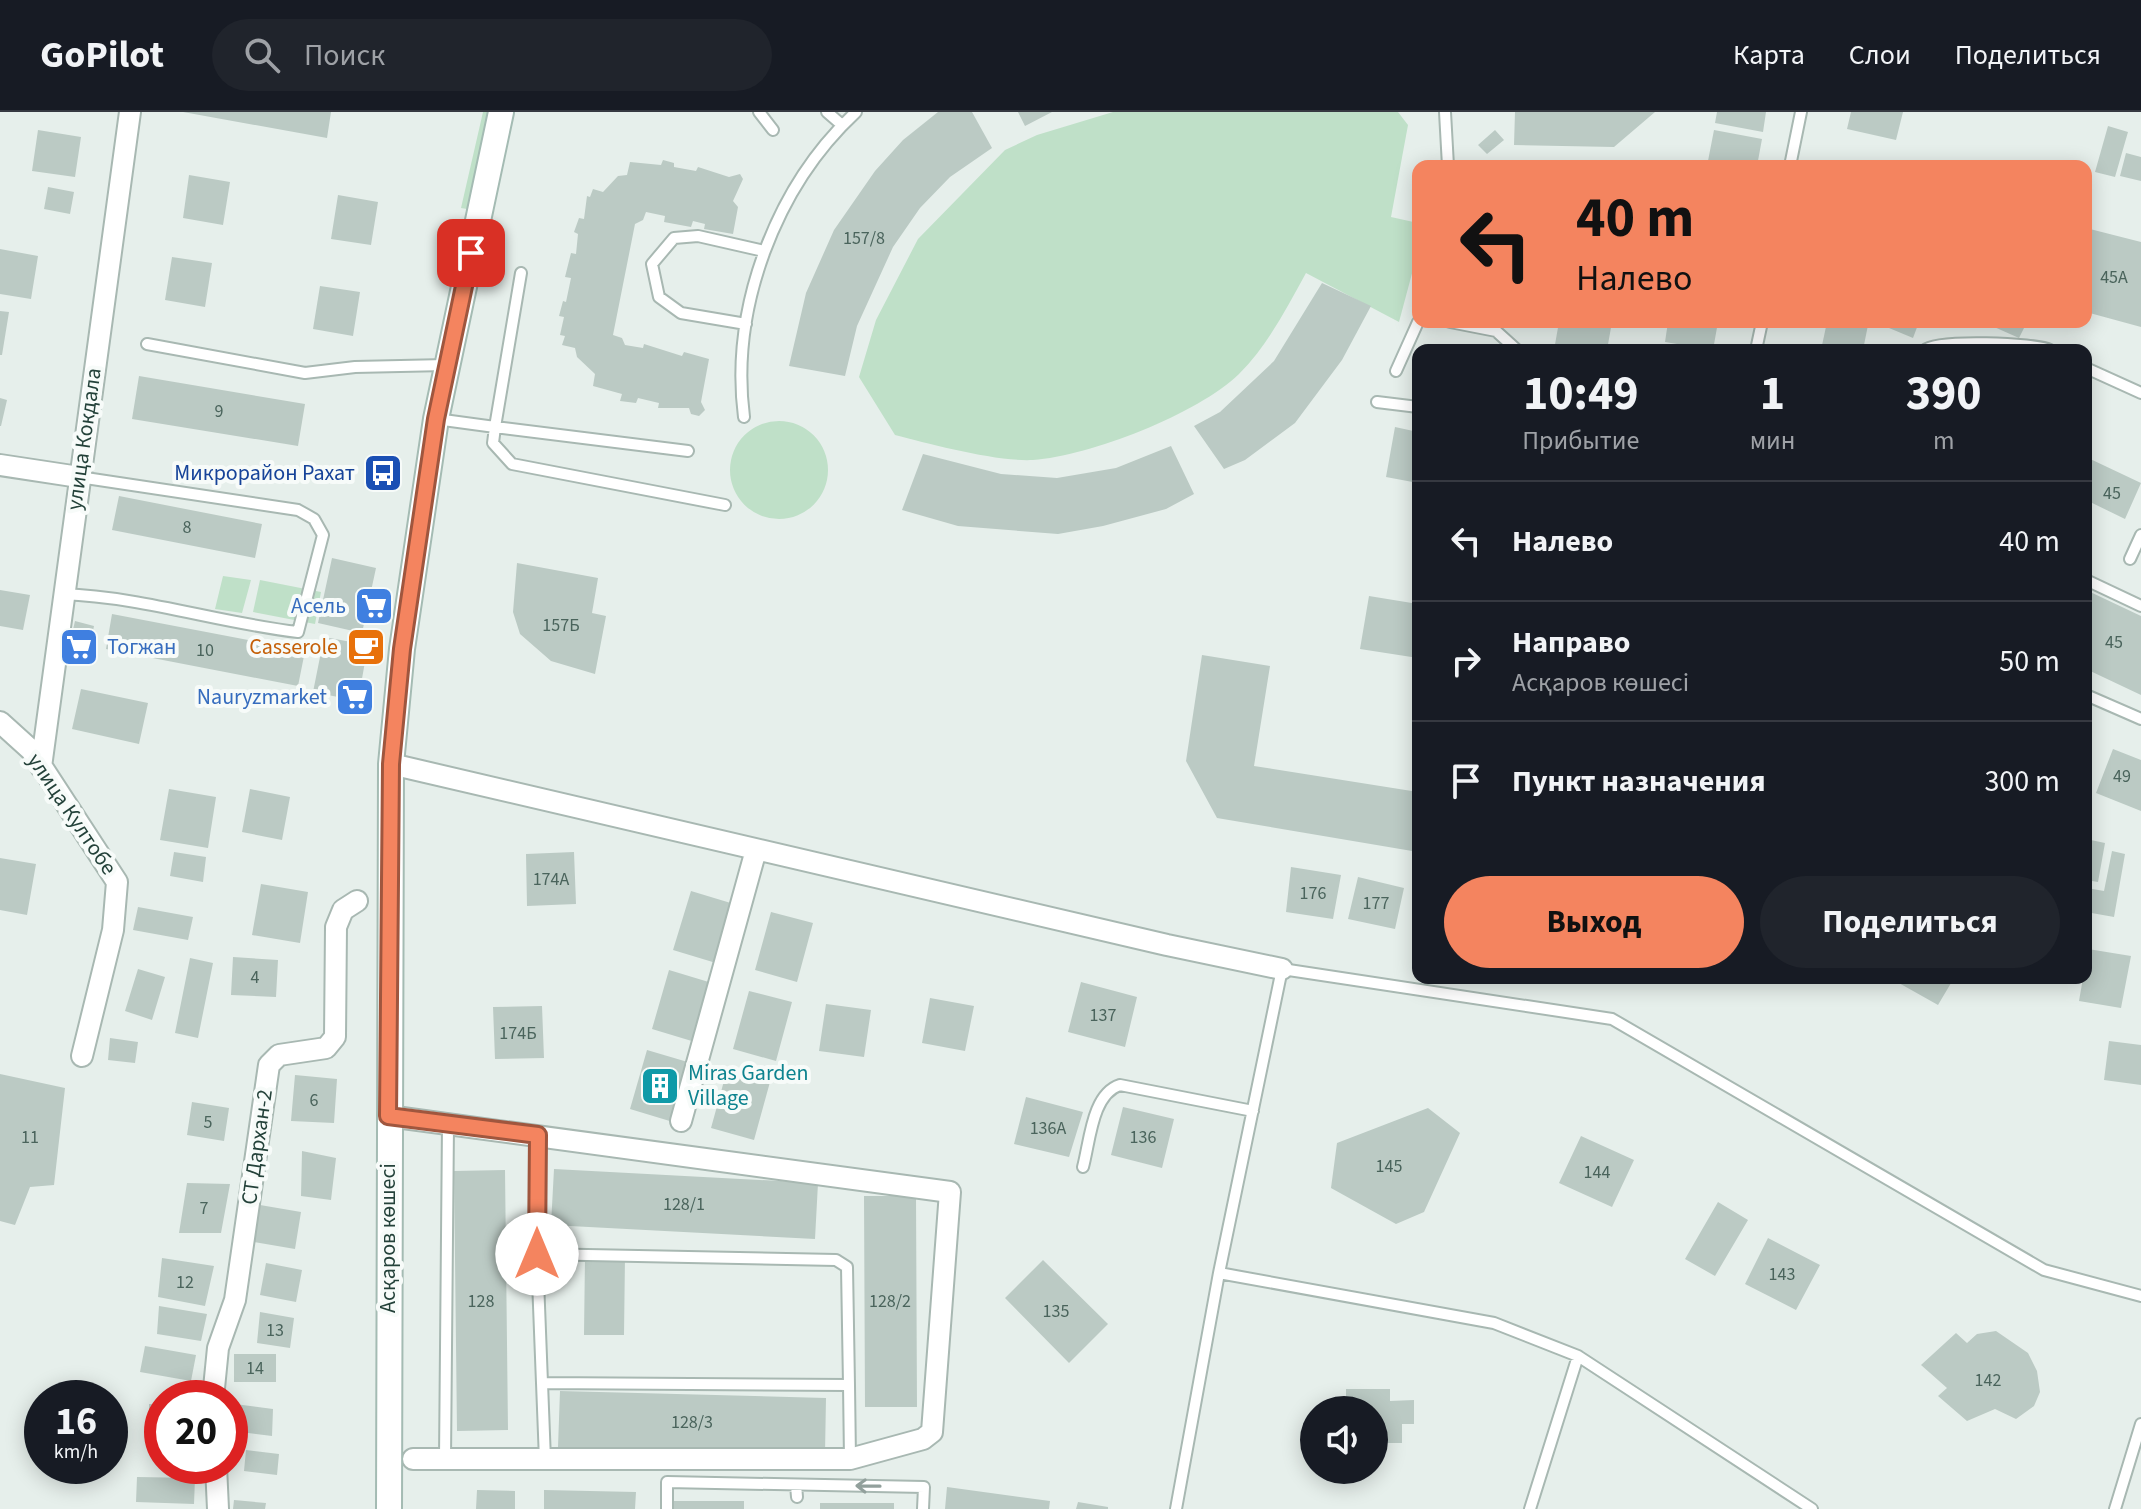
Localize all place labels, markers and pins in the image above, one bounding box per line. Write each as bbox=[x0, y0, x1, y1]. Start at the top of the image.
pin bbox=[437, 219, 505, 287]
bus stop icon: Микрорайон Рахат bbox=[362, 452, 404, 494]
place label: Микрорайон Рахат bbox=[174, 457, 355, 489]
supermarket icon: Асель bbox=[353, 585, 395, 627]
place label: Асель bbox=[291, 590, 346, 622]
supermarket icon: Тогжан bbox=[58, 626, 100, 668]
cafe icon: Casserole bbox=[345, 626, 387, 668]
place label: Тогжан bbox=[107, 631, 176, 663]
place label: Casserole bbox=[249, 631, 338, 663]
supermarket icon: Nauryzmarket bbox=[334, 676, 376, 718]
place label: Nauryzmarket bbox=[197, 681, 328, 713]
place label: Miras Garden Village bbox=[688, 1057, 808, 1114]
building icon: Miras Garden Village bbox=[639, 1065, 681, 1107]

